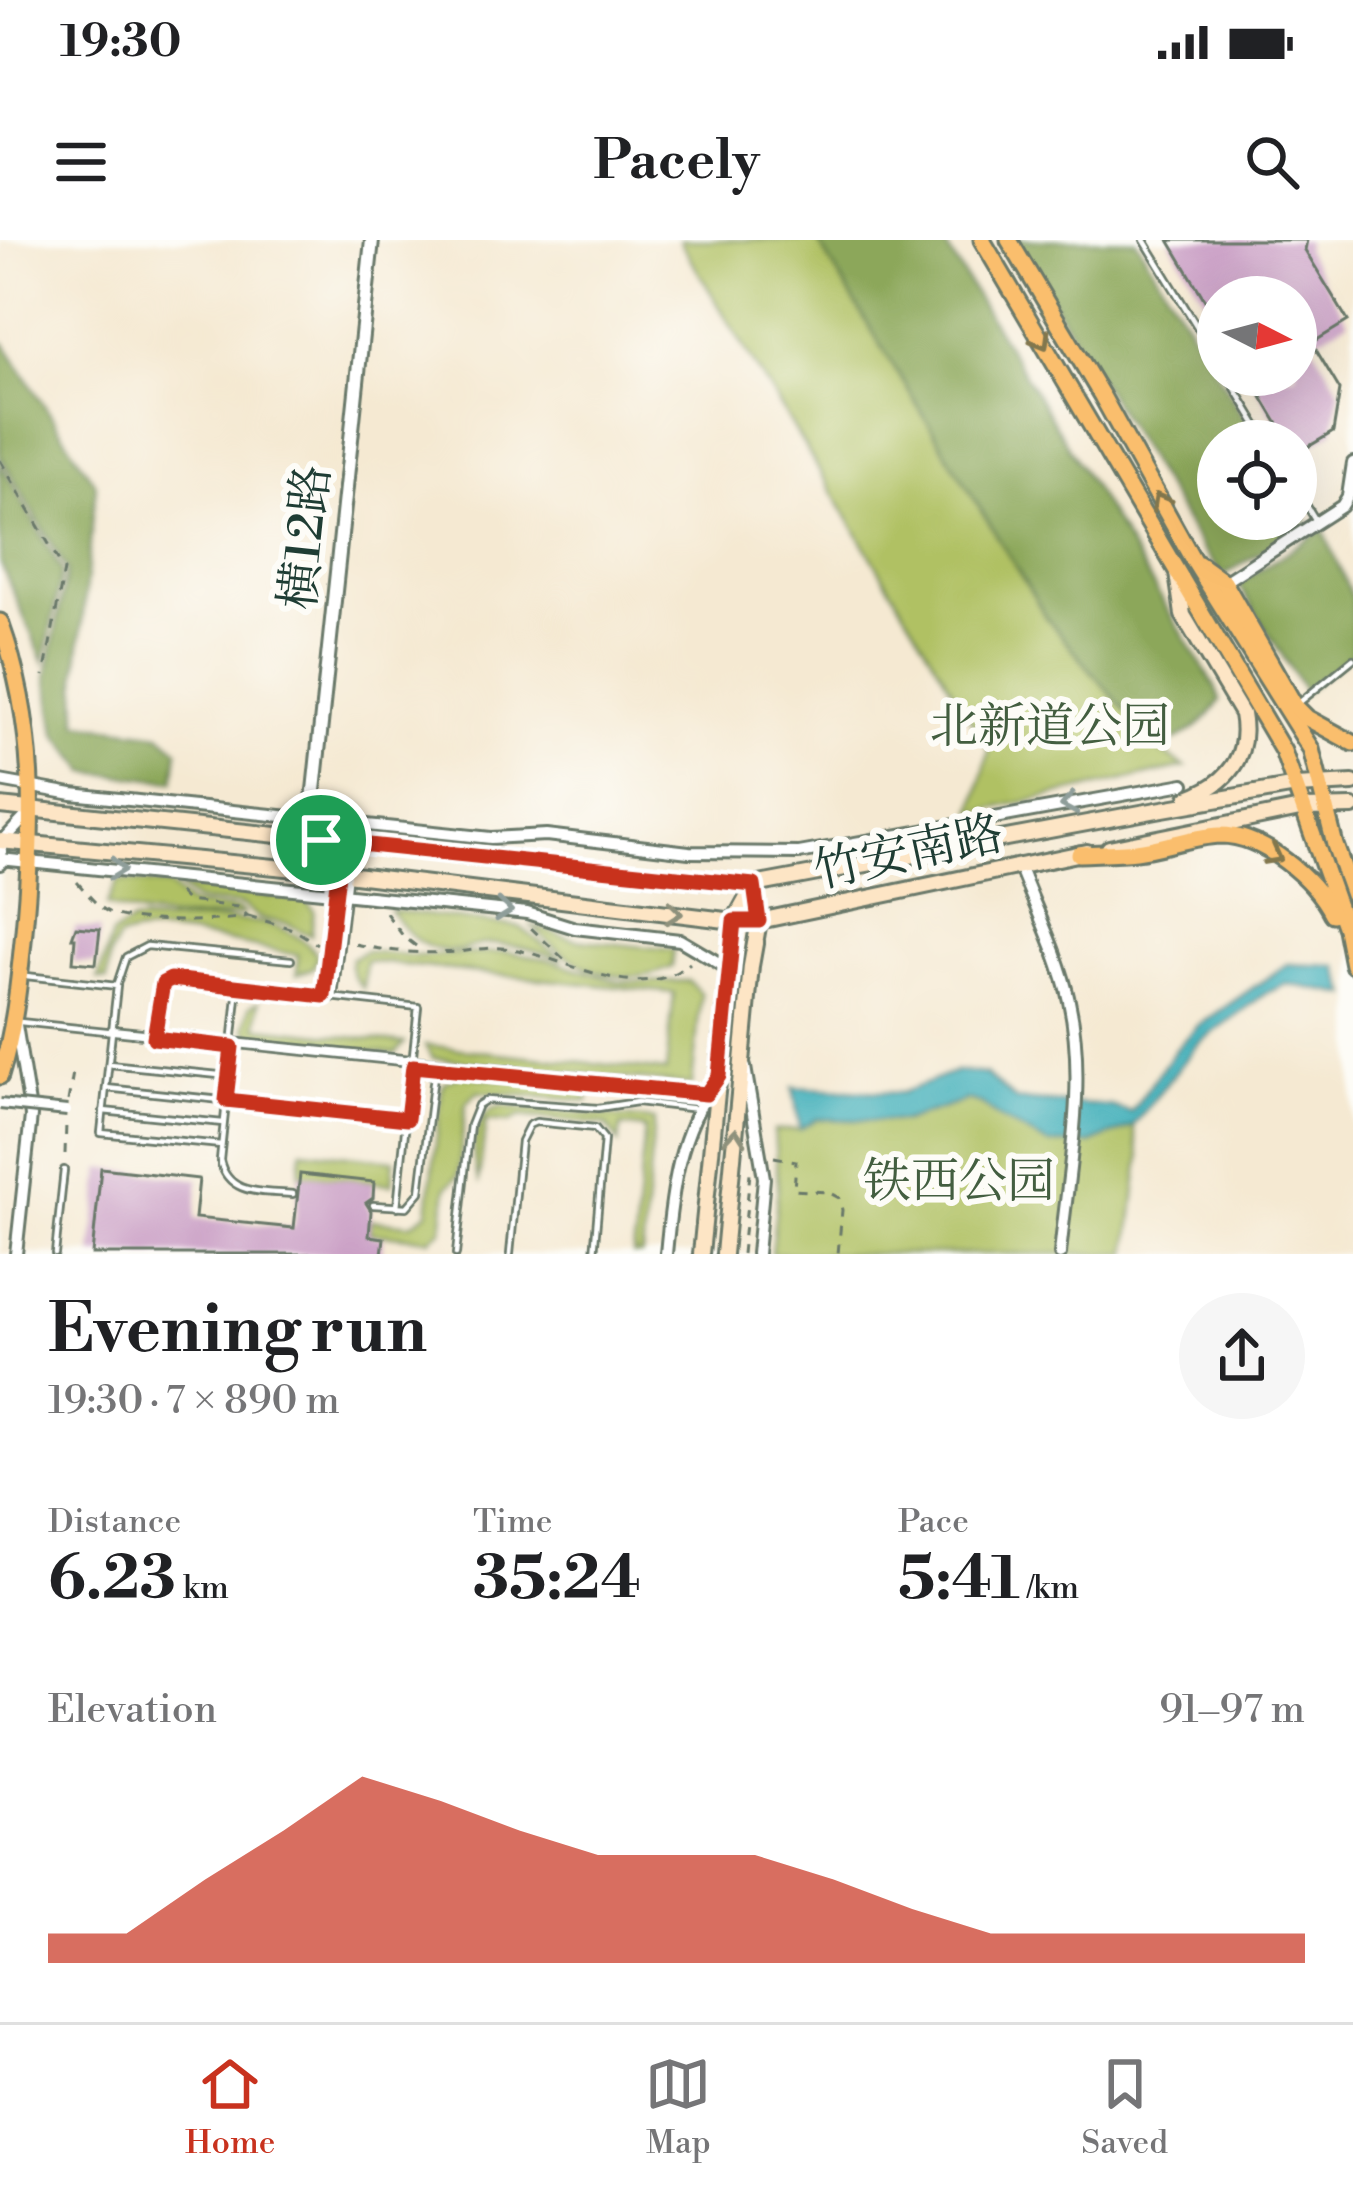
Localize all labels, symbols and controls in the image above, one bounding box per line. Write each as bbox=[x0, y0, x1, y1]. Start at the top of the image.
text: 19:30 bbox=[60, 14, 181, 71]
text: Pacely bbox=[593, 128, 760, 196]
icon: menu bbox=[48, 129, 114, 195]
icon: search bbox=[1239, 129, 1305, 195]
north arrow bbox=[1197, 276, 1317, 396]
map controls bbox=[1197, 276, 1317, 540]
one-way arrow bbox=[1028, 328, 1050, 349]
button: locate bbox=[1197, 420, 1317, 540]
street label: 横12路 bbox=[270, 462, 344, 613]
one-way arrow bbox=[1151, 493, 1174, 514]
park label: 北新道公园 bbox=[930, 698, 1170, 758]
pin bbox=[270, 789, 372, 891]
one-way arrow bbox=[1059, 791, 1079, 816]
street label: 竹安南路 bbox=[808, 805, 1009, 903]
icon: arrive bbox=[288, 807, 354, 873]
one-way arrow bbox=[1262, 842, 1283, 865]
one-way arrow bbox=[107, 856, 126, 881]
one-way arrow bbox=[495, 897, 514, 923]
one-way arrow bbox=[664, 899, 684, 925]
one-way arrow bbox=[722, 1128, 747, 1147]
park label: 铁西公园 bbox=[863, 1153, 1055, 1213]
text: Evening run bbox=[48, 1290, 427, 1373]
button: share bbox=[1179, 1293, 1305, 1419]
text: 19:30 · 7 × 890 m bbox=[48, 1377, 340, 1426]
text: Distance bbox=[48, 1502, 181, 1543]
text: Time bbox=[473, 1502, 552, 1543]
text: Pace bbox=[898, 1502, 969, 1543]
text: 6.23 bbox=[48, 1543, 176, 1618]
text: 35:24 bbox=[473, 1543, 641, 1618]
text: 5:41 bbox=[898, 1543, 1020, 1618]
text: km bbox=[176, 1568, 229, 1609]
text: /km bbox=[1020, 1568, 1079, 1609]
text: Elevation bbox=[48, 1686, 217, 1735]
text: 91–97 m bbox=[1159, 1686, 1305, 1735]
tab: Home bbox=[185, 2051, 276, 2164]
tab: Map bbox=[645, 2051, 711, 2164]
tab: Saved bbox=[1081, 2051, 1168, 2164]

